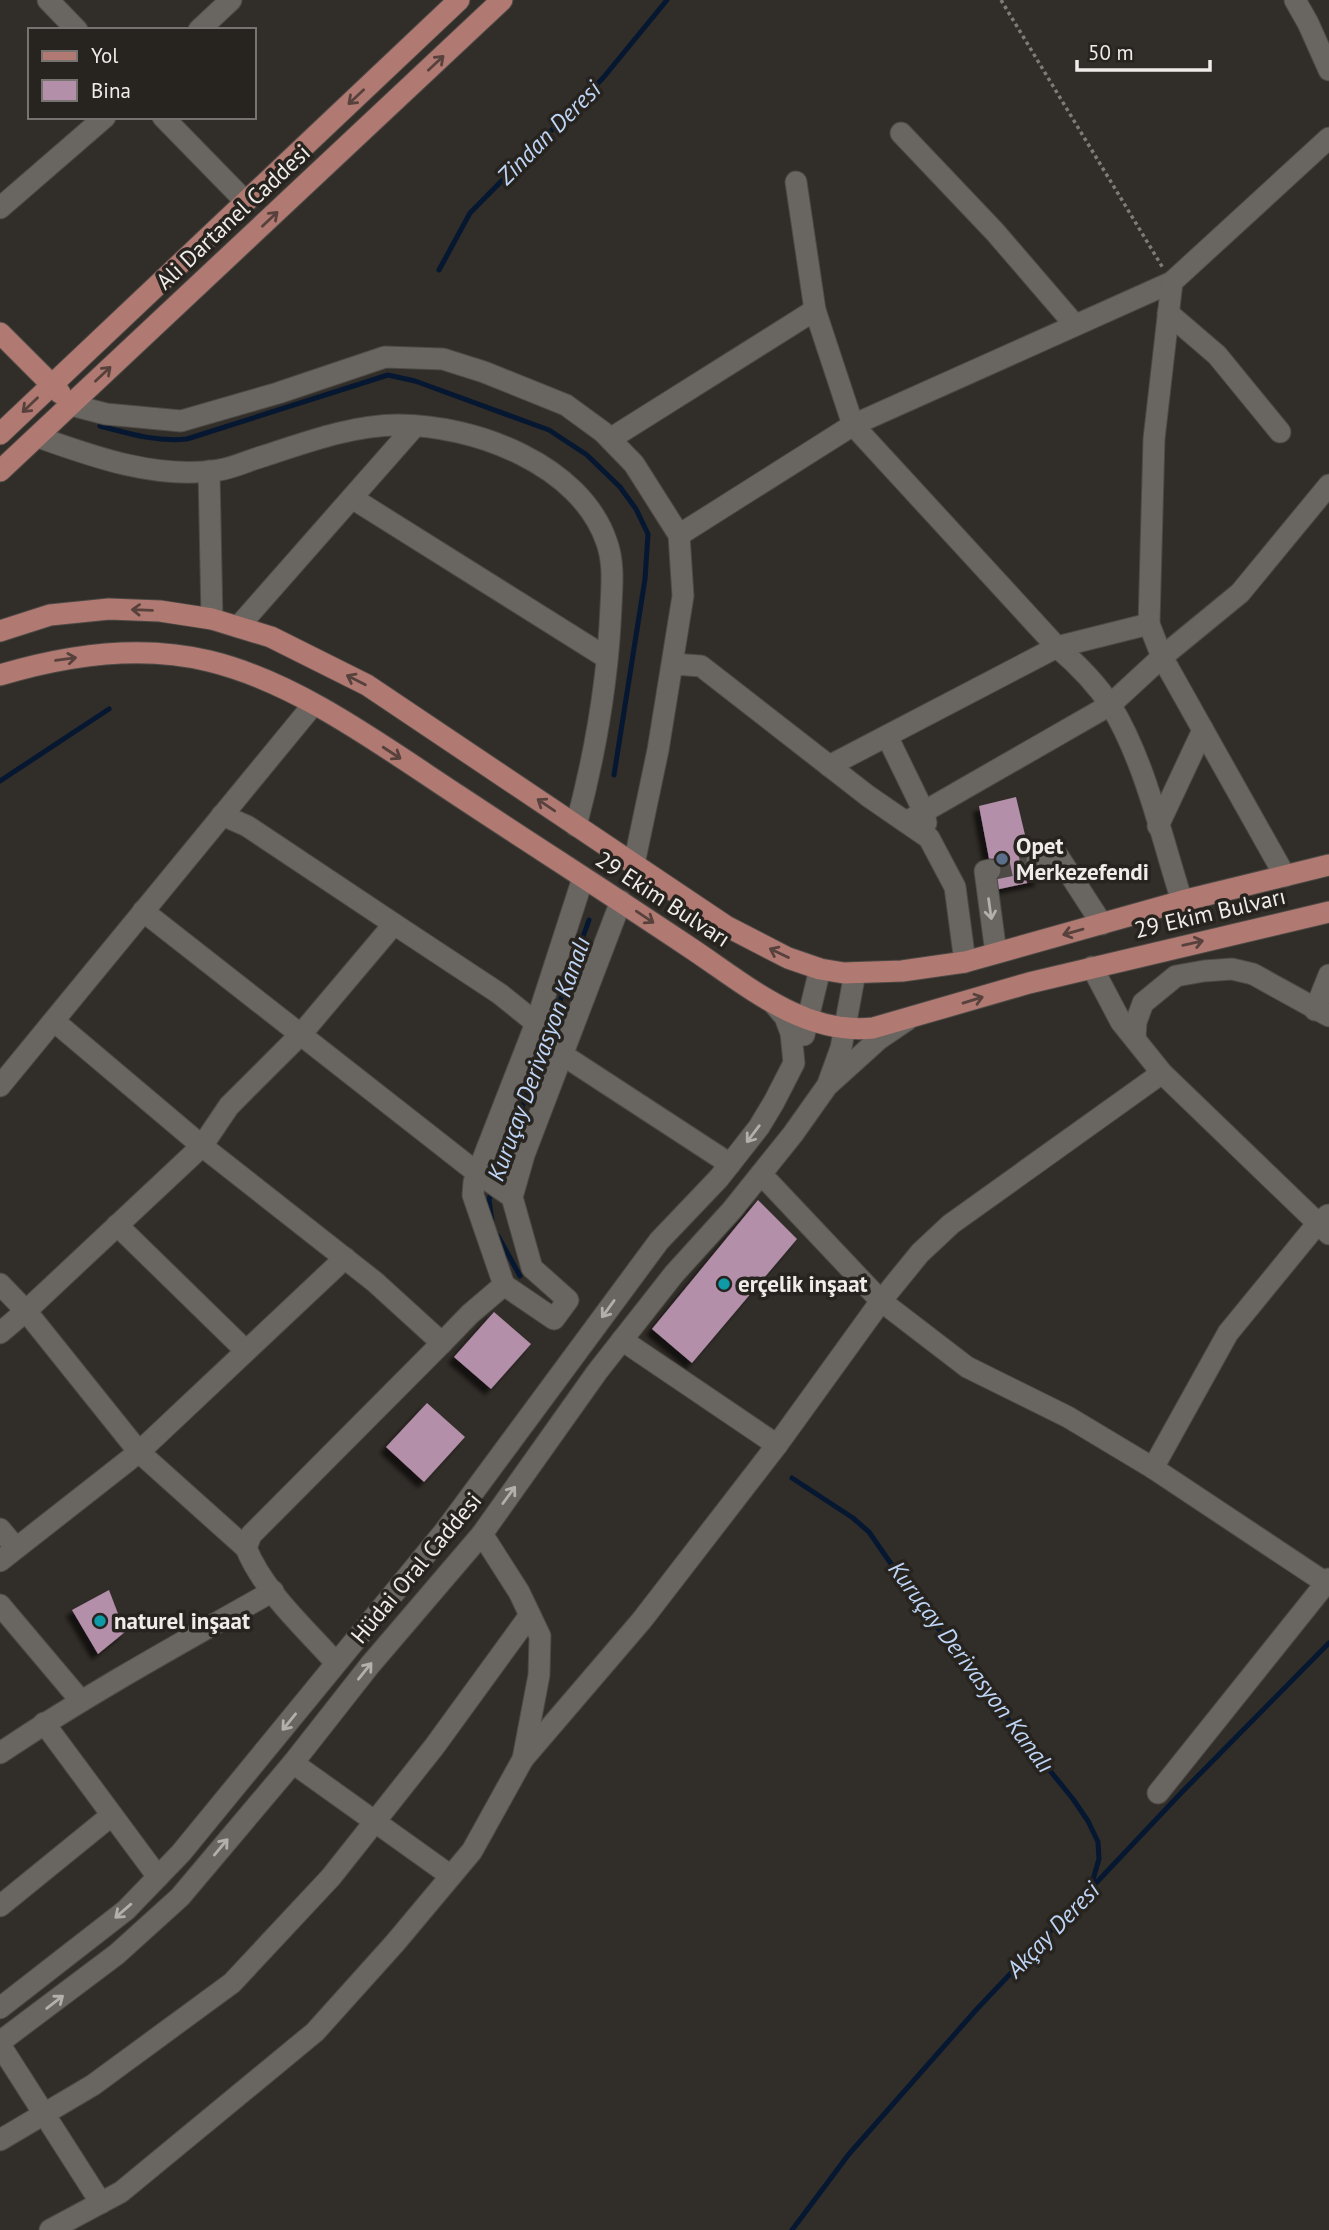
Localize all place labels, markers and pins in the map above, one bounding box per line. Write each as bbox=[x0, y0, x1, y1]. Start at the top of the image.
place label: Opet Merkezefendi bbox=[1016, 831, 1149, 886]
marker: Opet Merkezefendi bbox=[994, 851, 1010, 867]
place label: erçelik inşaat bbox=[738, 1269, 868, 1298]
marker: erçelik inşaat bbox=[716, 1276, 732, 1292]
place label: naturel inşaat bbox=[114, 1606, 250, 1635]
marker: naturel inşaat bbox=[92, 1613, 108, 1629]

